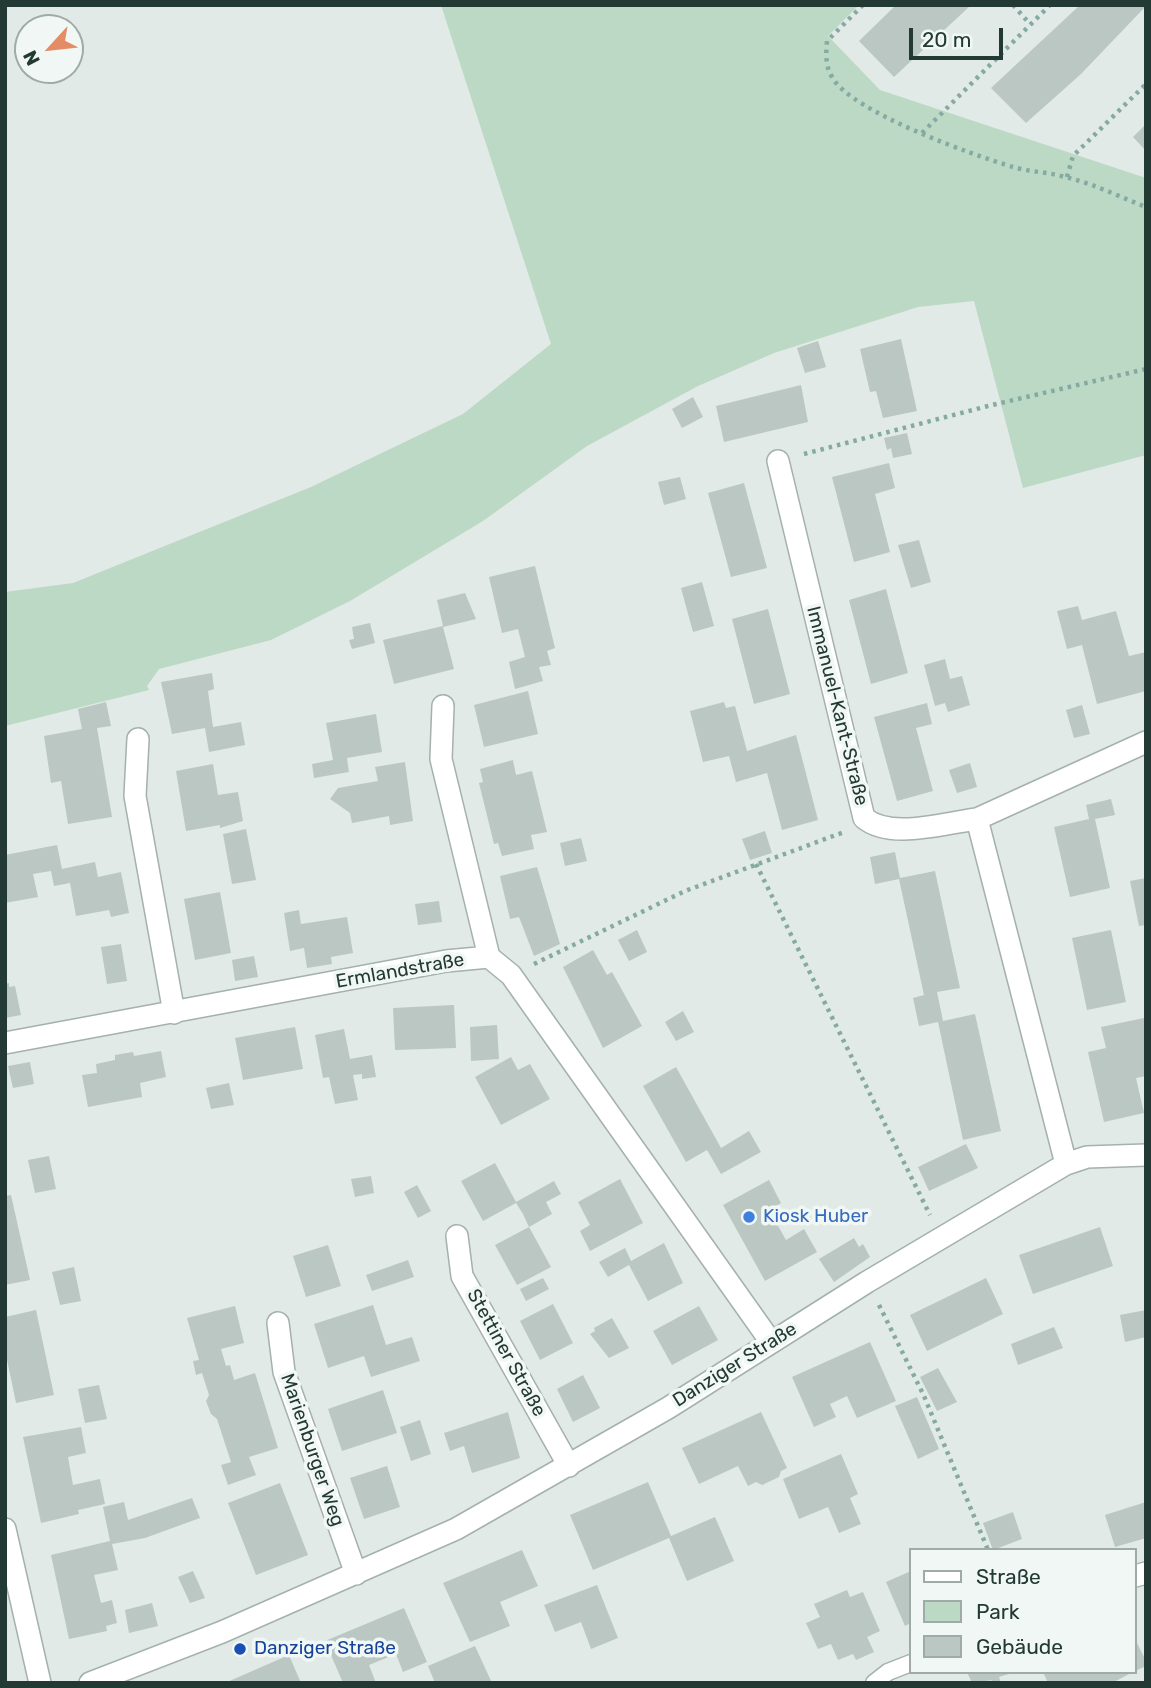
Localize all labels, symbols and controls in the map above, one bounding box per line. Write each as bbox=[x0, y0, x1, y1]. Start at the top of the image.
north arrow bbox=[14, 14, 84, 84]
scale bar bbox=[913, 14, 1007, 58]
text: 20 m bbox=[922, 27, 971, 52]
text: N bbox=[18, 47, 45, 69]
street label: Immanuel-Kant-Straße bbox=[801, 604, 873, 808]
street label: Ermlandstraße bbox=[334, 948, 466, 994]
place label: Kiosk Huber bbox=[763, 1206, 868, 1228]
marker: Kiosk Huber bbox=[741, 1209, 757, 1225]
street label: Stettiner Straße bbox=[462, 1285, 550, 1421]
street label: Danziger Straße bbox=[669, 1318, 801, 1412]
street label: Marienburger Weg bbox=[275, 1371, 349, 1529]
legend bbox=[909, 1548, 1137, 1674]
text: Straße bbox=[976, 1564, 1041, 1589]
text: Park bbox=[976, 1599, 1020, 1624]
text: Gebäude bbox=[976, 1634, 1063, 1659]
place label: Danziger Straße bbox=[254, 1638, 396, 1660]
marker: Danziger Straße bbox=[232, 1641, 248, 1657]

